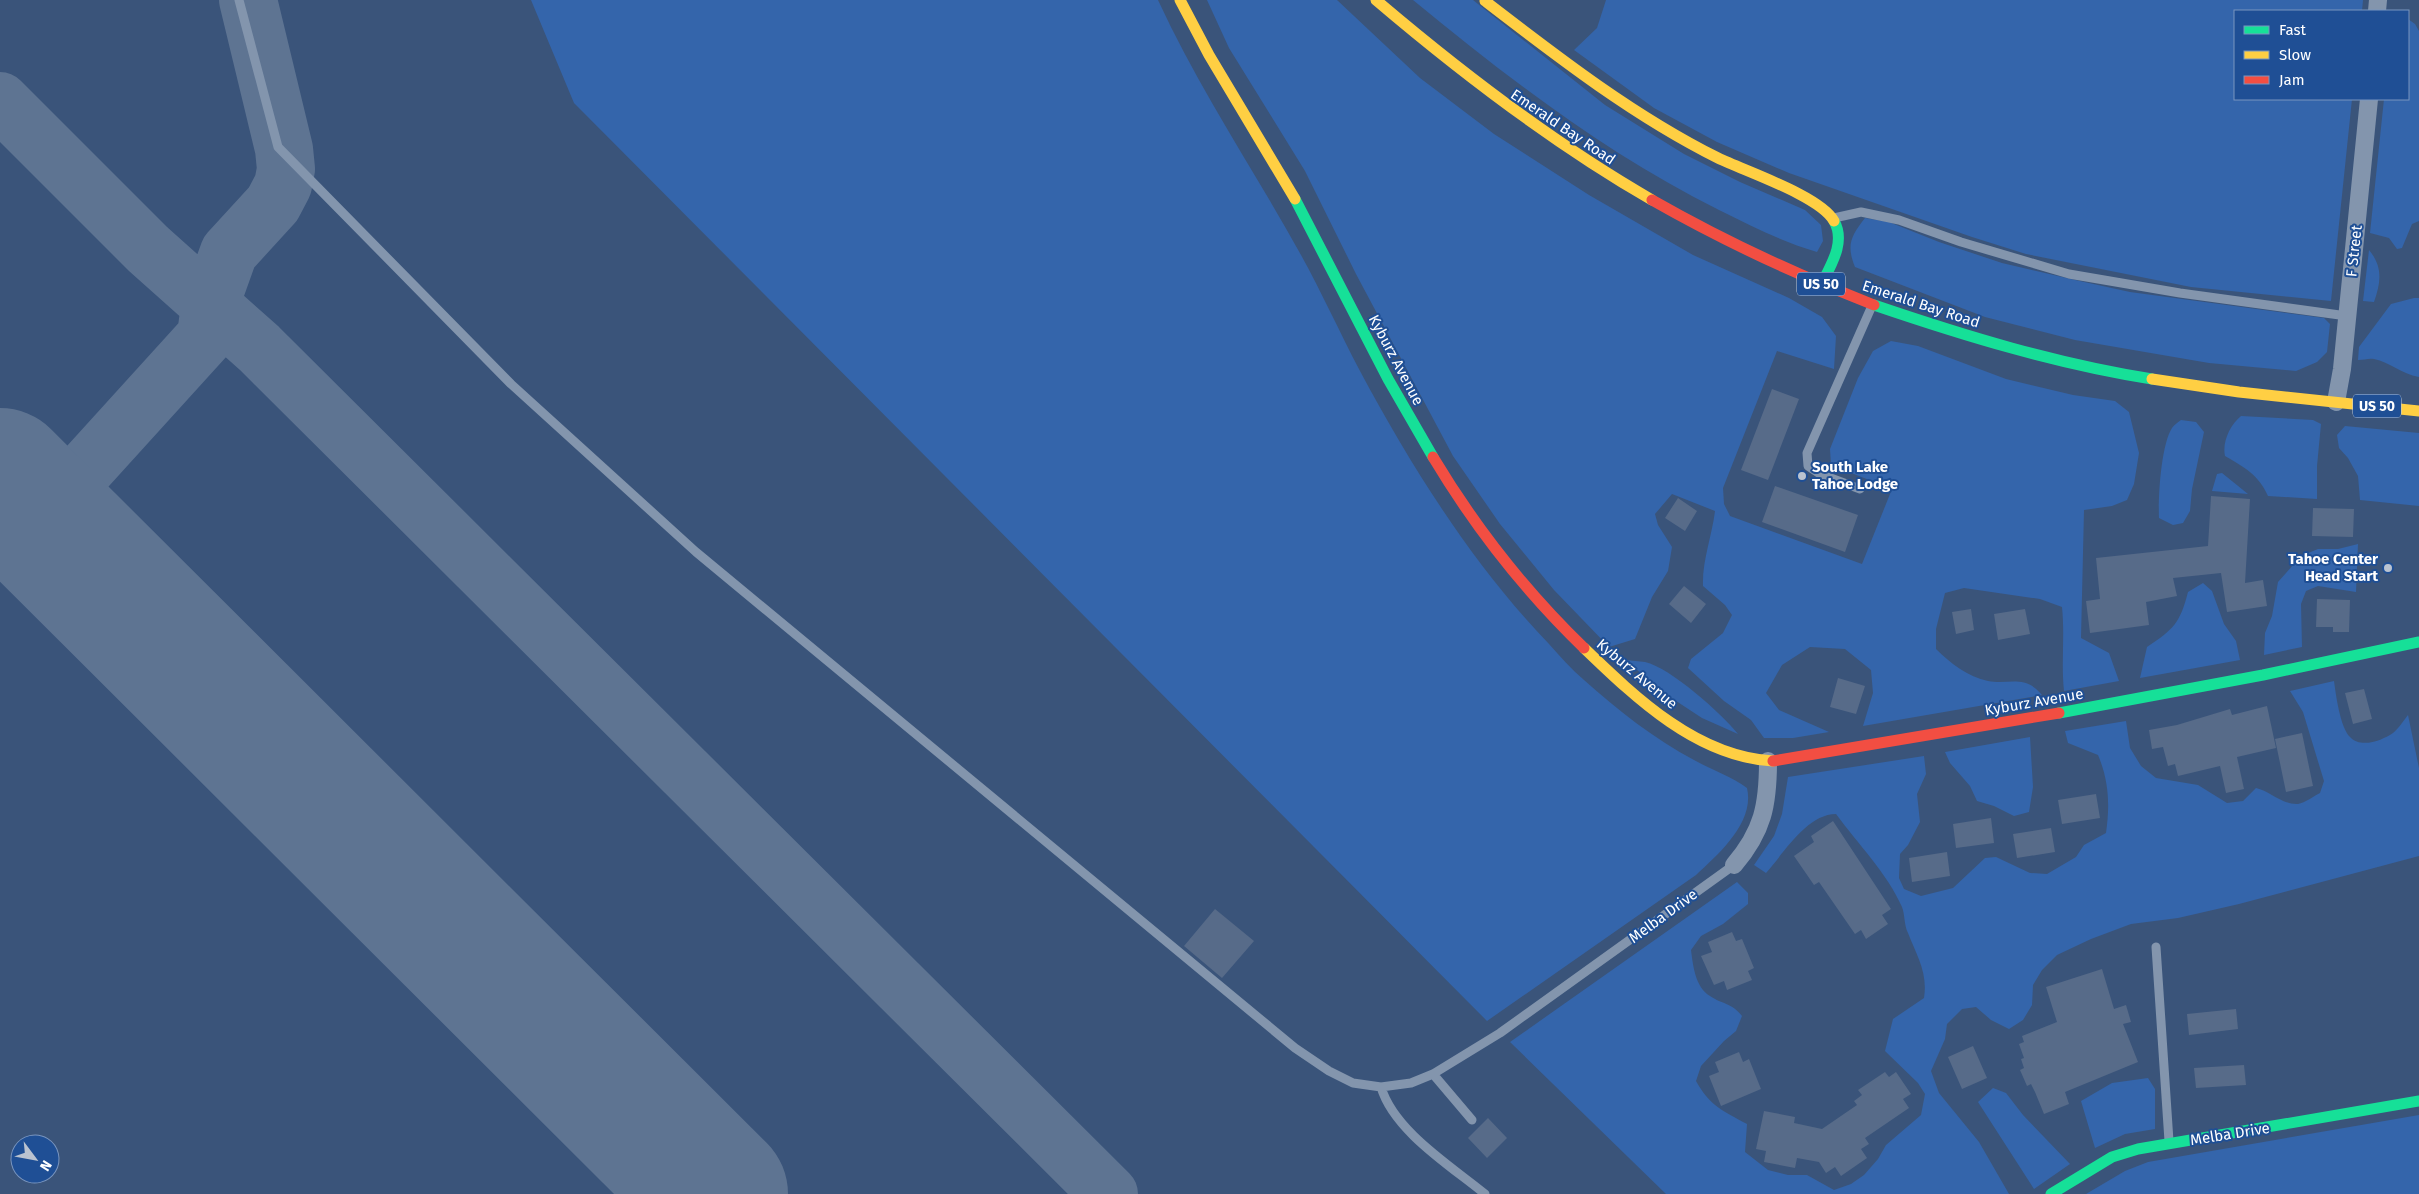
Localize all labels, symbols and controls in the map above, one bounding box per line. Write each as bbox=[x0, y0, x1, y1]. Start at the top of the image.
legend bbox=[2234, 10, 2409, 100]
text: Fast bbox=[2279, 21, 2306, 39]
text: Slow bbox=[2279, 46, 2311, 64]
text: Jam bbox=[2279, 71, 2305, 89]
street label: Emerald Bay Road bbox=[1507, 85, 1619, 169]
street label: F Street bbox=[2342, 224, 2366, 278]
road number: US 50 bbox=[1797, 272, 1845, 296]
street label: Emerald Bay Road bbox=[1860, 277, 1982, 331]
street label: Kyburz Avenue bbox=[1365, 312, 1427, 408]
road number: US 50 bbox=[2353, 394, 2401, 418]
place label: South Lake Tahoe Lodge bbox=[1812, 458, 1898, 493]
marker: South Lake Tahoe Lodge bbox=[1796, 470, 1808, 482]
place label: Tahoe Center Head Start bbox=[2288, 550, 2379, 585]
marker: Tahoe Center Head Start bbox=[2382, 562, 2394, 574]
street label: Kyburz Avenue bbox=[1593, 635, 1681, 713]
street label: Kyburz Avenue bbox=[1983, 684, 2085, 720]
street label: Melba Drive bbox=[1625, 885, 1701, 947]
street label: Melba Drive bbox=[2189, 1119, 2271, 1149]
north arrow bbox=[10, 1134, 60, 1184]
text: N bbox=[36, 1157, 55, 1174]

